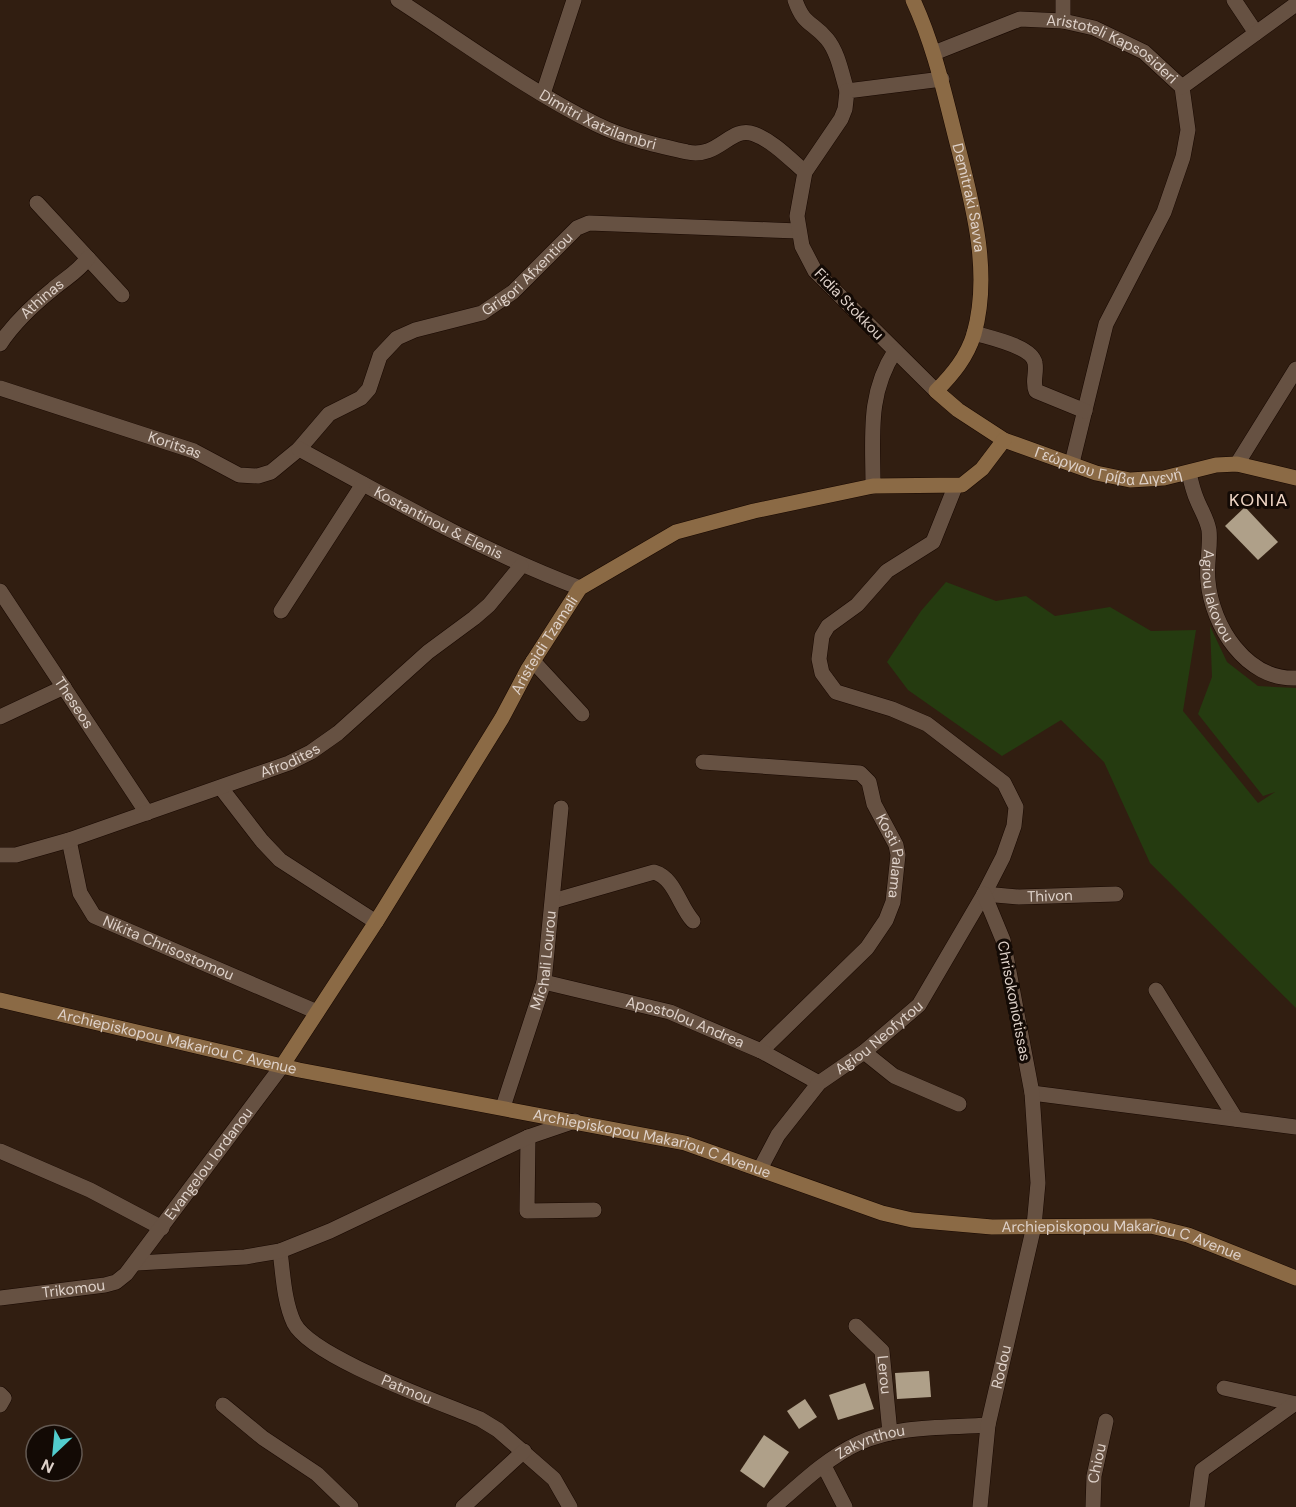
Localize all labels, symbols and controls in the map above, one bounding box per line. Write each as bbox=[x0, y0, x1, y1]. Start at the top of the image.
street label: Aristoteli Kapsosideri bbox=[1046, 10, 1182, 88]
street label: Dimitri Xatzilambri bbox=[536, 85, 658, 154]
street label: Demitraki Savva bbox=[947, 141, 990, 253]
street label: Grigori Afxentiou bbox=[478, 228, 577, 320]
street label: Fidia Stokkou bbox=[810, 264, 888, 344]
street label: Athinas bbox=[16, 274, 68, 323]
street label: Koritsas bbox=[146, 427, 206, 463]
street label: Γεώργιου Γρίβα Διγενή bbox=[1032, 442, 1184, 490]
street label: Kostantinou & Elenis bbox=[371, 482, 506, 564]
district label: KONIA bbox=[1229, 488, 1289, 512]
street label: Agiou Iakovou bbox=[1197, 549, 1238, 646]
street label: Aristeidi Tzamali bbox=[506, 592, 582, 698]
street label: Theseos bbox=[50, 673, 98, 732]
street label: Afrodites bbox=[257, 739, 324, 782]
street label: Kosti Palama bbox=[871, 810, 908, 899]
street label: Thivon bbox=[1027, 885, 1073, 907]
street label: Michali Lourou bbox=[526, 910, 561, 1012]
street label: Nikita Chrisostomou bbox=[100, 911, 237, 985]
street label: Chrisokoniotissas bbox=[993, 939, 1035, 1063]
street label: Apostolou Andrea bbox=[624, 992, 747, 1053]
street label: Agiou Neofytou bbox=[831, 996, 927, 1079]
street label: Archiepiskopou Makariou C Avenue bbox=[56, 1004, 299, 1079]
street label: Evangelou Iordanou bbox=[160, 1103, 258, 1224]
street label: Archiepiskopou Makariou C Avenue bbox=[531, 1104, 774, 1183]
street label: Archiepiskopou Makariou C Avenue bbox=[1001, 1216, 1245, 1265]
street label: Trikomou bbox=[41, 1275, 106, 1303]
street label: Rodou bbox=[987, 1343, 1016, 1391]
street label: Lerou bbox=[872, 1354, 896, 1395]
street label: Patmou bbox=[378, 1370, 435, 1409]
street label: Zakynthou bbox=[832, 1420, 906, 1464]
north arrow bbox=[24, 1423, 84, 1483]
street label: Chiou bbox=[1084, 1441, 1111, 1484]
text: N bbox=[38, 1454, 57, 1478]

